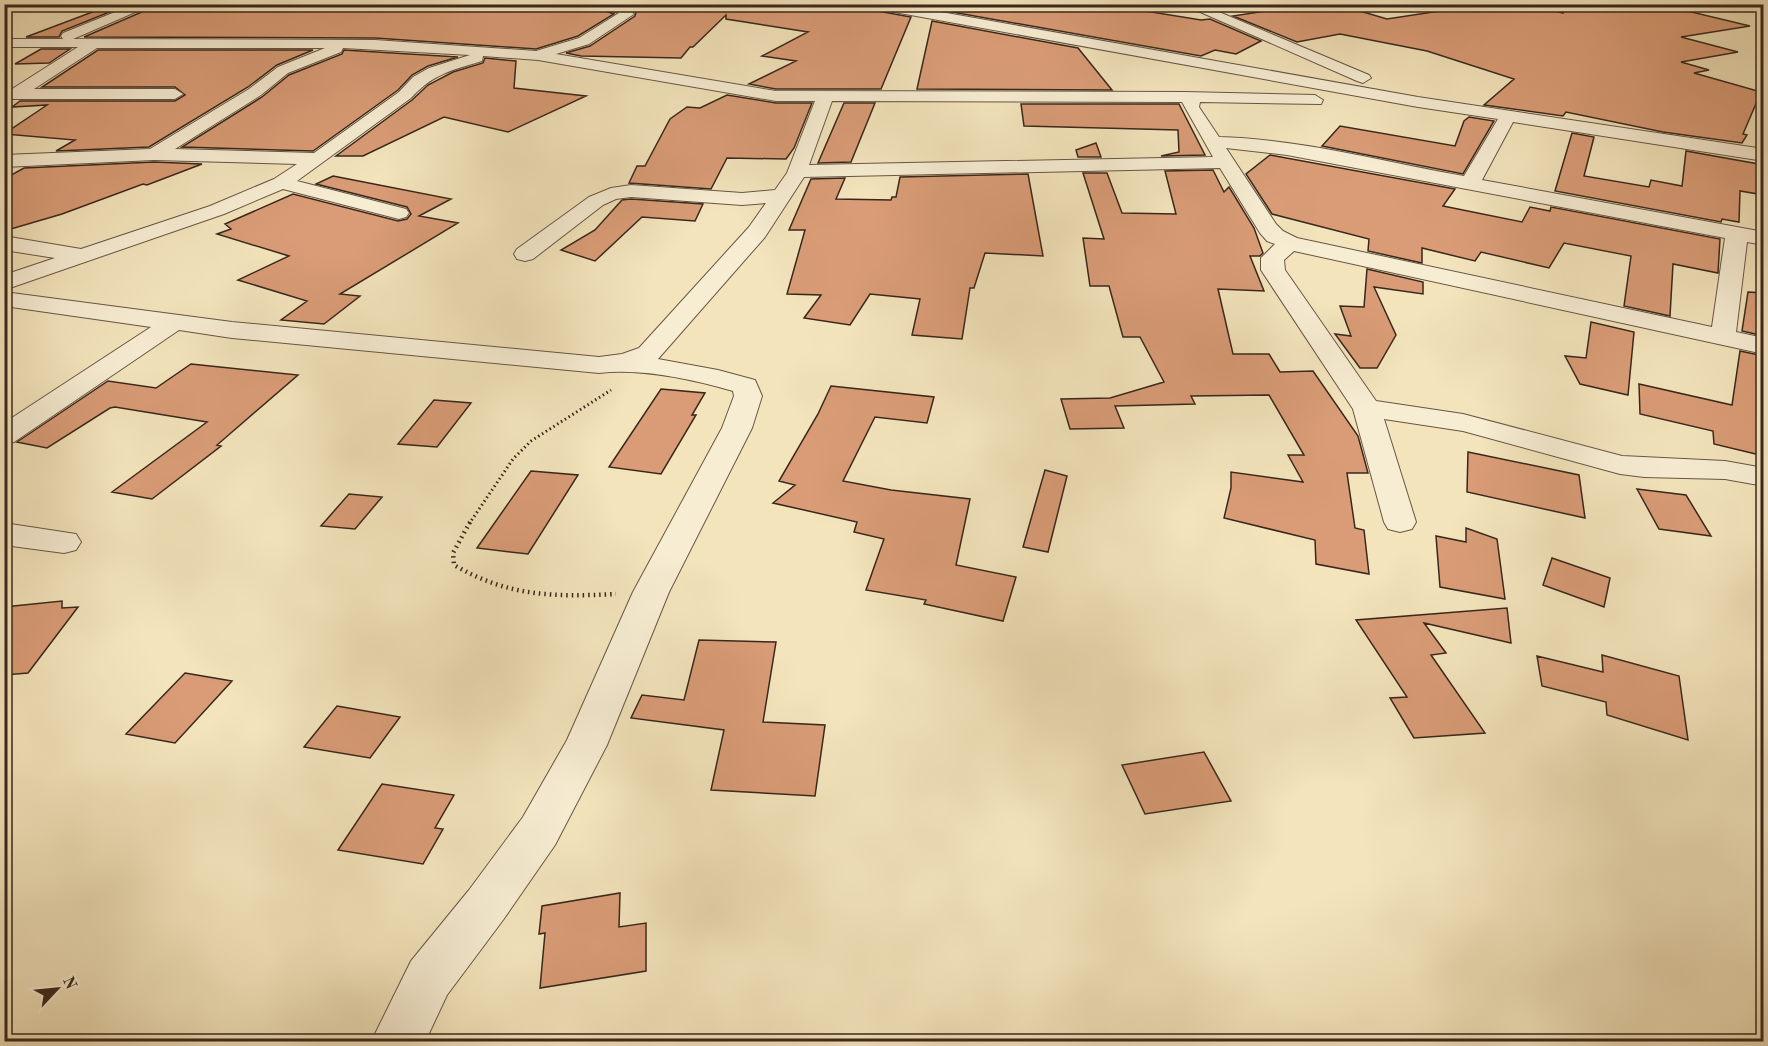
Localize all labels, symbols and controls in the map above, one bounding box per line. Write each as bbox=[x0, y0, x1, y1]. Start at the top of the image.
north arrow bbox=[27, 959, 87, 1019]
text: N bbox=[59, 974, 79, 993]

